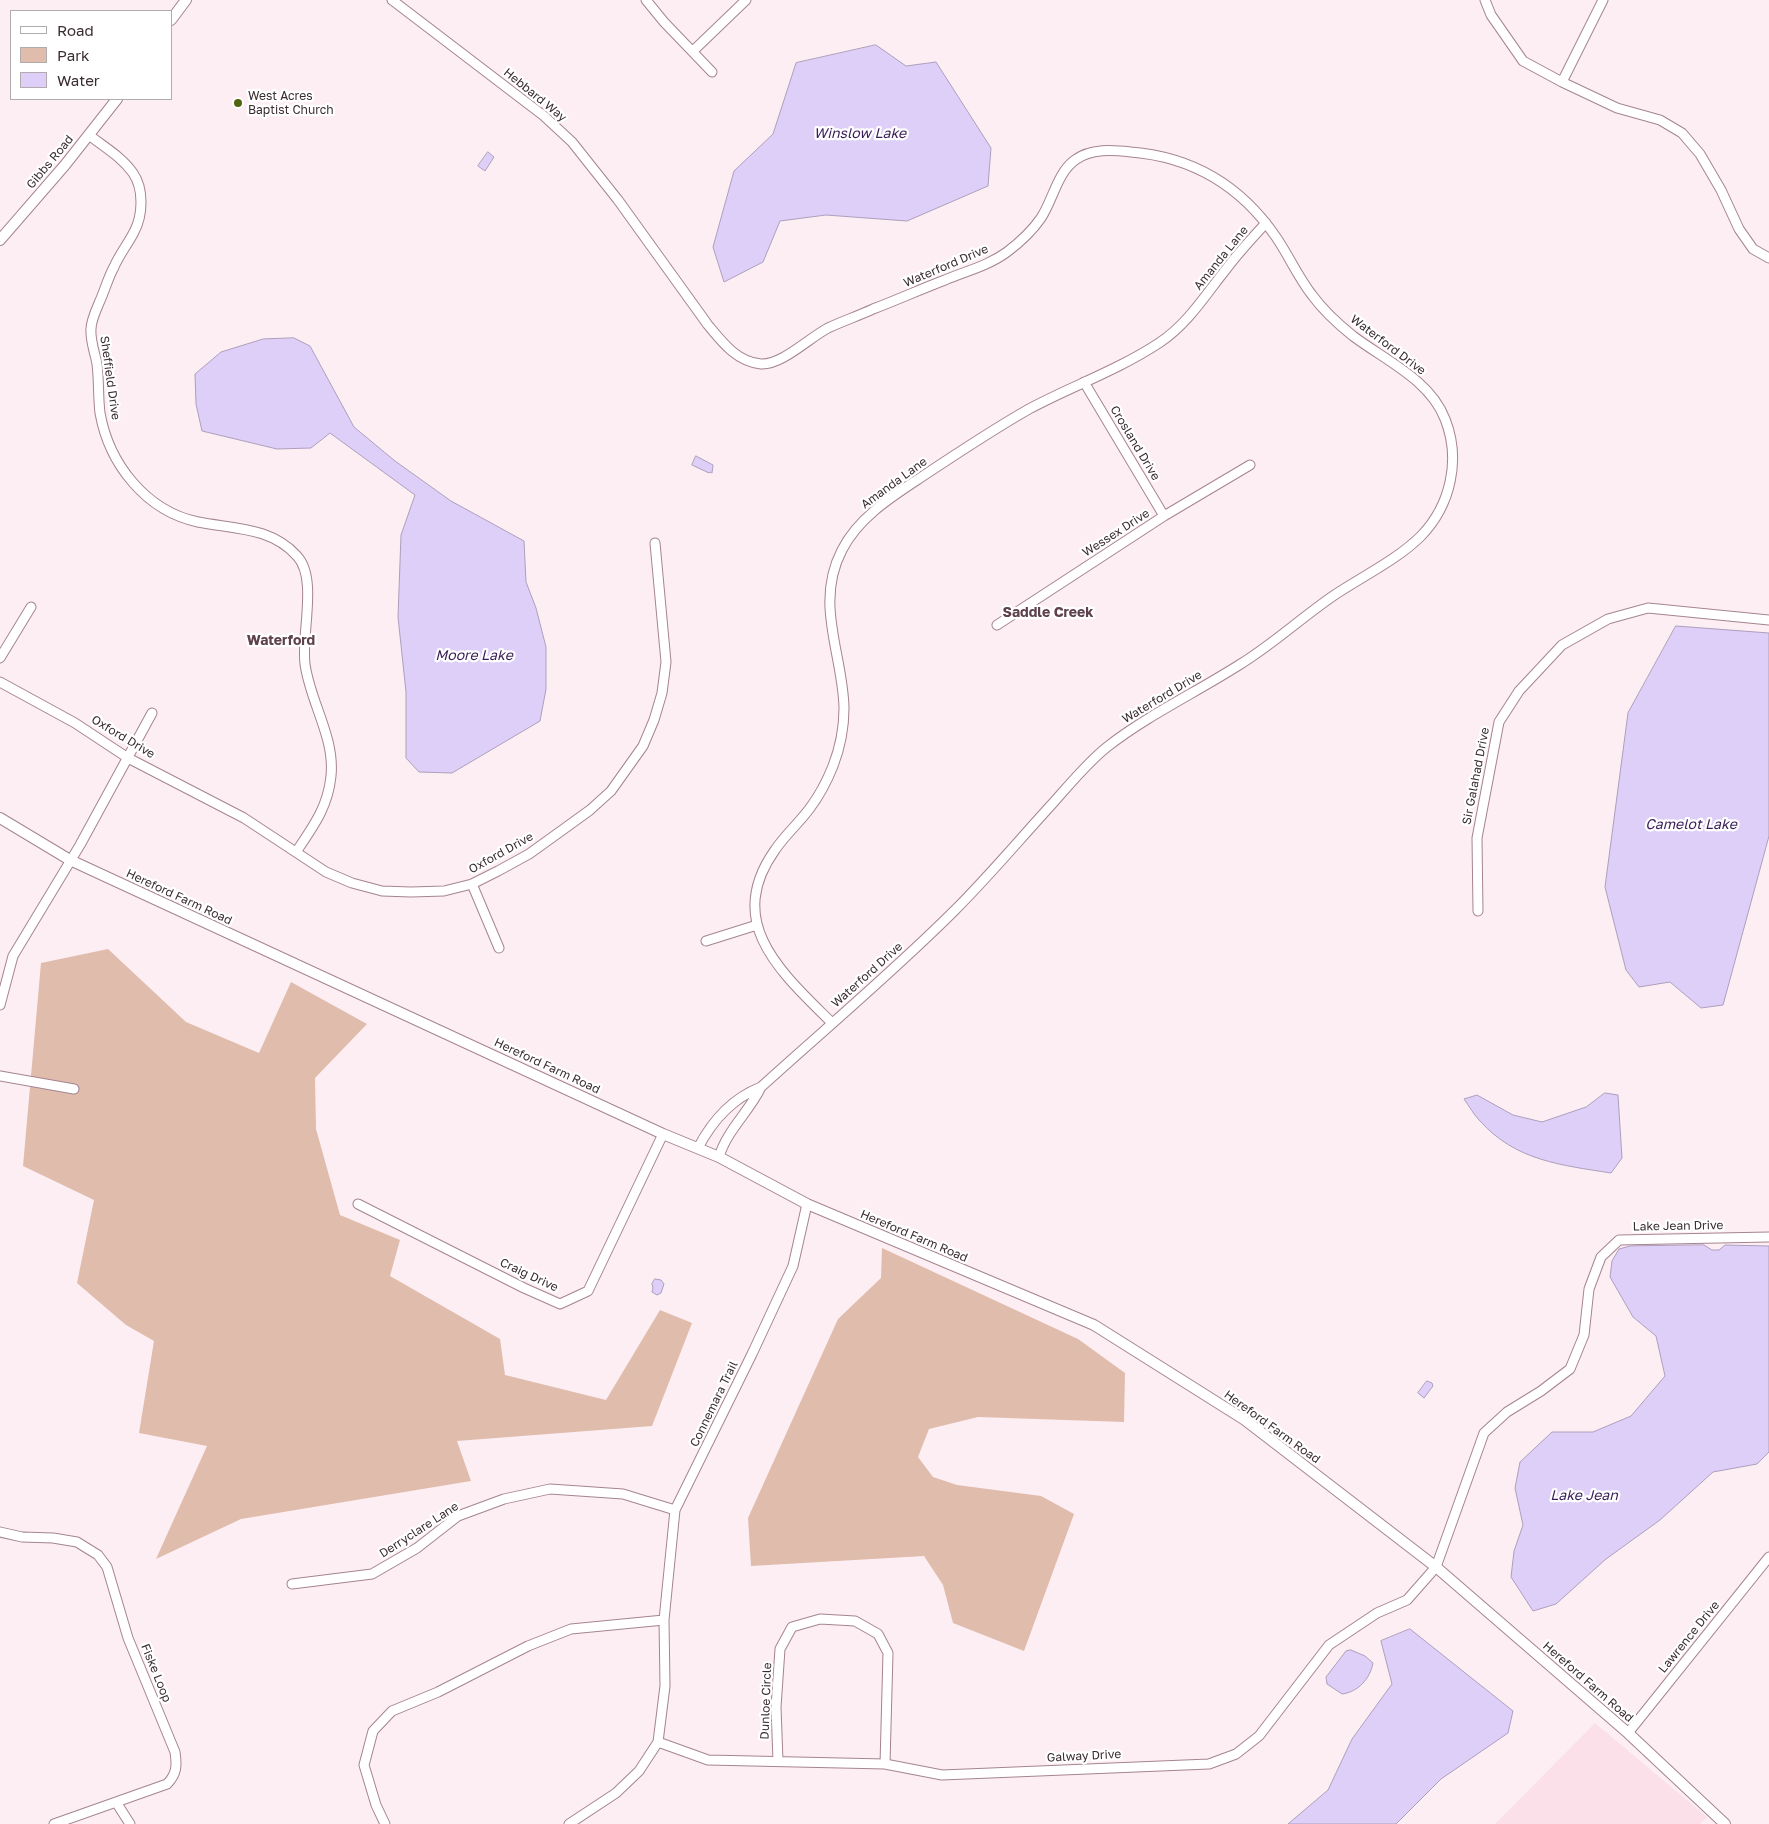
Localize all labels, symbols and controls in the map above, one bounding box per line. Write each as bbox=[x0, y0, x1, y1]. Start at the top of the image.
legend bbox=[10, 10, 172, 100]
text: Road bbox=[57, 21, 94, 39]
text: Park bbox=[57, 46, 89, 64]
street label: Hebbard Way bbox=[501, 65, 569, 125]
text: Water bbox=[57, 71, 100, 89]
place label: West Acres Baptist Church bbox=[248, 89, 334, 117]
marker: West Acres Baptist Church bbox=[232, 97, 244, 109]
water label: Winslow Lake bbox=[814, 126, 906, 142]
street label: Gibbs Road bbox=[24, 132, 76, 192]
street label: Amanda Lane bbox=[1191, 223, 1251, 293]
street label: Waterford Drive bbox=[902, 242, 990, 290]
street label: Waterford Drive bbox=[1348, 312, 1428, 378]
street label: Sheffield Drive bbox=[97, 335, 123, 421]
street label: Crosland Drive bbox=[1107, 403, 1163, 483]
street label: Amanda Lane bbox=[858, 454, 930, 512]
street label: Wessex Drive bbox=[1080, 506, 1152, 560]
district label: Saddle Creek bbox=[1003, 605, 1093, 621]
district label: Waterford bbox=[247, 633, 315, 649]
water label: Moore Lake bbox=[435, 648, 513, 664]
street label: Waterford Drive bbox=[1119, 668, 1205, 726]
street label: Oxford Drive bbox=[89, 712, 157, 762]
street label: Sir Galahad Drive bbox=[1460, 726, 1492, 826]
water label: Camelot Lake bbox=[1645, 817, 1737, 833]
street label: Oxford Drive bbox=[466, 829, 536, 877]
street label: Hereford Farm Road bbox=[124, 866, 234, 928]
street label: Waterford Drive bbox=[829, 939, 905, 1011]
street label: Hereford Farm Road bbox=[492, 1035, 602, 1097]
street label: Hereford Farm Road bbox=[858, 1207, 970, 1265]
street label: Lake Jean Drive bbox=[1633, 1218, 1723, 1234]
street label: Craig Drive bbox=[497, 1255, 561, 1295]
street label: Connemara Trail bbox=[687, 1359, 741, 1449]
street label: Hereford Farm Road bbox=[1221, 1387, 1323, 1467]
water label: Lake Jean bbox=[1550, 1488, 1618, 1504]
street label: Derryclare Lane bbox=[377, 1499, 461, 1561]
street label: Lawrence Drive bbox=[1656, 1598, 1722, 1676]
street label: Hereford Farm Road bbox=[1540, 1639, 1636, 1725]
street label: Fiske Loop bbox=[138, 1642, 174, 1704]
street label: Dunloe Circle bbox=[757, 1662, 775, 1740]
street label: Galway Drive bbox=[1046, 1747, 1122, 1765]

